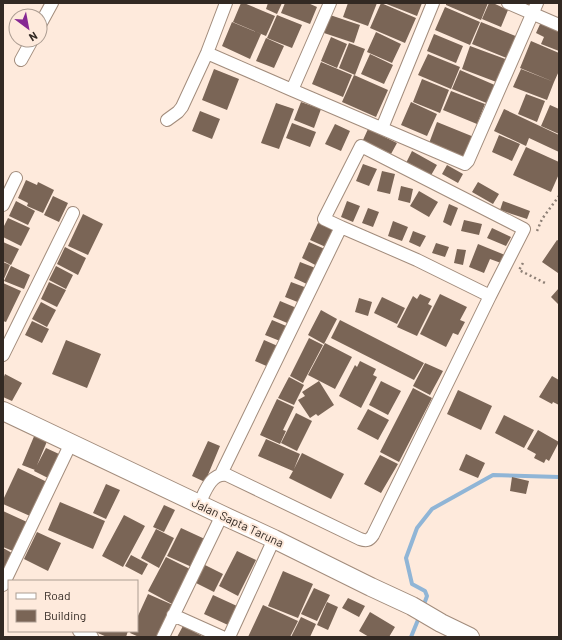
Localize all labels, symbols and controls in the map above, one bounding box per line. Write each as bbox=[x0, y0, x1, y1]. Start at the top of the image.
north arrow bbox=[8, 8, 48, 48]
text: N bbox=[27, 29, 40, 44]
street label: Jalan Sapta Taruna bbox=[190, 495, 286, 549]
legend bbox=[8, 580, 138, 632]
text: Road bbox=[44, 588, 71, 602]
text: Building bbox=[44, 608, 86, 622]

